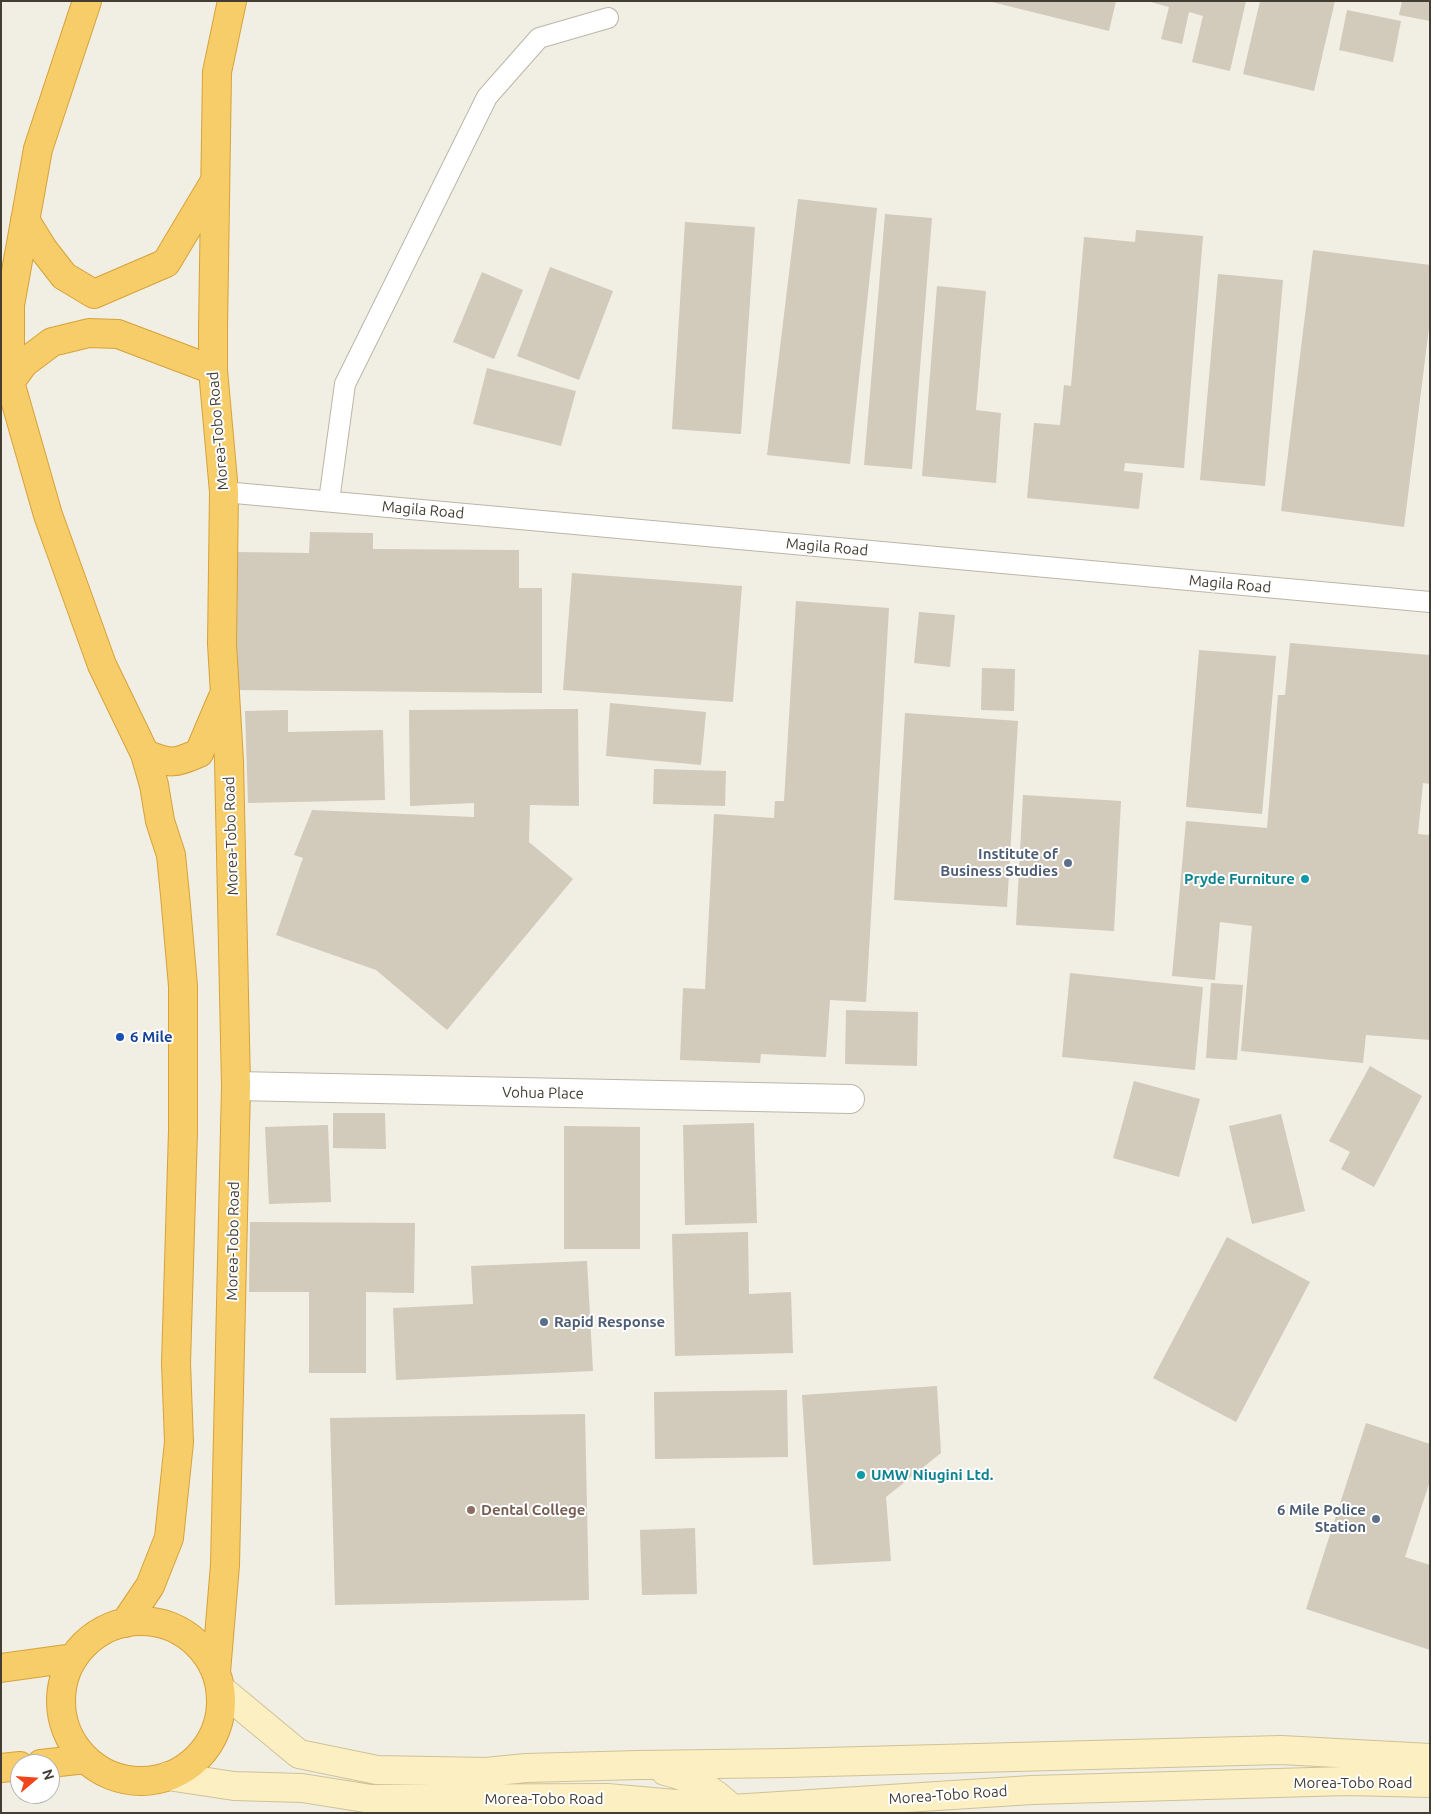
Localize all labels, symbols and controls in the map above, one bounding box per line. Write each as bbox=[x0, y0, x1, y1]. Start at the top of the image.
street label: Morea-Tobo Road bbox=[204, 371, 232, 491]
street label: Magila Road bbox=[381, 497, 465, 523]
street label: Magila Road bbox=[785, 534, 869, 560]
street label: Magila Road bbox=[1188, 571, 1272, 597]
street label: Morea-Tobo Road bbox=[220, 776, 242, 896]
place label: Institute of Business Studies bbox=[940, 845, 1058, 880]
marker: Institute of Business Studies bbox=[1062, 857, 1074, 869]
place label: Pryde Furniture bbox=[1184, 870, 1295, 888]
marker: Pryde Furniture bbox=[1299, 873, 1311, 885]
place label: 6 Mile bbox=[130, 1028, 173, 1046]
marker: 6 Mile bbox=[114, 1031, 126, 1043]
street label: Vohua Place bbox=[502, 1083, 584, 1103]
street label: Morea-Tobo Road bbox=[223, 1181, 243, 1301]
place label: Rapid Response bbox=[554, 1313, 665, 1331]
marker: Rapid Response bbox=[538, 1316, 550, 1328]
place label: UMW Niugini Ltd. bbox=[871, 1466, 993, 1484]
marker: UMW Niugini Ltd. bbox=[855, 1469, 867, 1481]
place label: Dental College bbox=[481, 1501, 586, 1519]
place label: 6 Mile Police Station bbox=[1277, 1501, 1366, 1536]
marker: Dental College bbox=[465, 1504, 477, 1516]
marker: 6 Mile Police Station bbox=[1370, 1513, 1382, 1525]
north arrow bbox=[10, 1754, 60, 1804]
text: N bbox=[39, 1767, 58, 1782]
street label: Morea-Tobo Road bbox=[1293, 1774, 1413, 1792]
street label: Morea-Tobo Road bbox=[888, 1782, 1008, 1808]
street label: Morea-Tobo Road bbox=[484, 1790, 604, 1808]

